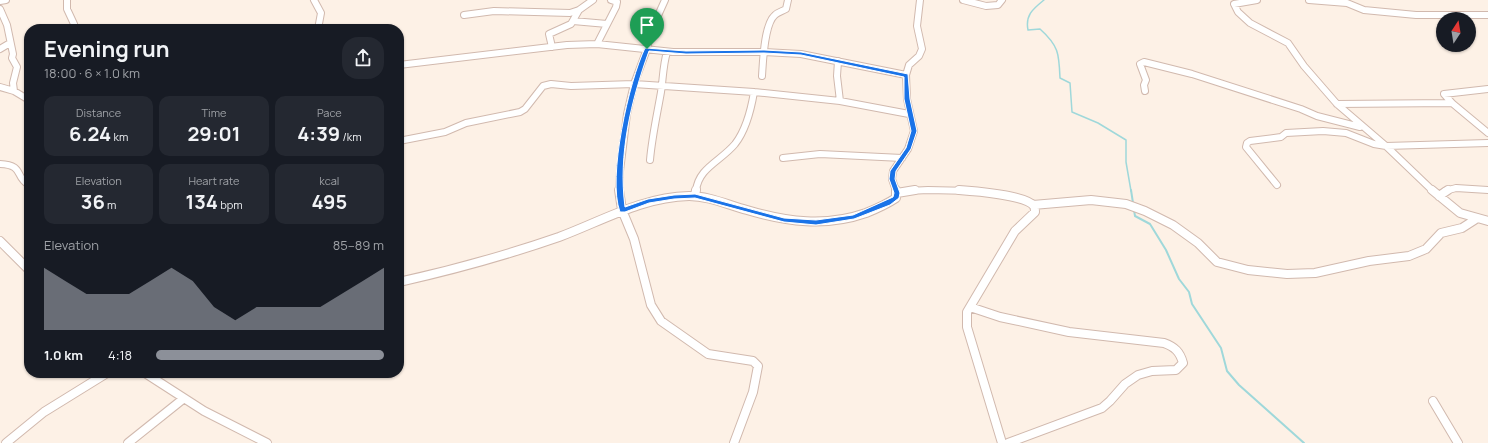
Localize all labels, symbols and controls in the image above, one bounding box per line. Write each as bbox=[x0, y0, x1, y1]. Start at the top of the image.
pin bbox=[630, 8, 664, 49]
north arrow bbox=[1436, 12, 1476, 52]
map controls bbox=[1436, 12, 1476, 52]
icon: arrive bbox=[636, 14, 658, 36]
text: Evening run bbox=[44, 34, 169, 64]
button: share bbox=[342, 37, 384, 79]
text: 18:00 · 6 × 1.0 km bbox=[44, 64, 140, 82]
text: Distance bbox=[76, 105, 121, 120]
text: Time bbox=[202, 105, 226, 120]
text: Pace bbox=[317, 105, 342, 120]
text: 6.24 bbox=[69, 120, 111, 147]
text: 29:01 bbox=[187, 120, 241, 147]
text: 4:39 bbox=[297, 120, 340, 147]
text: km bbox=[111, 129, 128, 144]
text: /km bbox=[340, 129, 362, 144]
text: Elevation bbox=[75, 173, 122, 188]
text: Heart rate bbox=[188, 173, 240, 188]
text: kcal bbox=[319, 173, 339, 188]
text: 36 bbox=[81, 188, 105, 215]
text: 134 bbox=[185, 188, 218, 215]
text: 495 bbox=[311, 188, 347, 215]
text: m bbox=[105, 197, 116, 212]
text: bpm bbox=[218, 197, 243, 212]
text: Elevation bbox=[44, 236, 99, 254]
text: 85–89 m bbox=[333, 236, 384, 254]
text: 1.0 km bbox=[44, 346, 83, 364]
text: 4:18 bbox=[108, 346, 132, 364]

